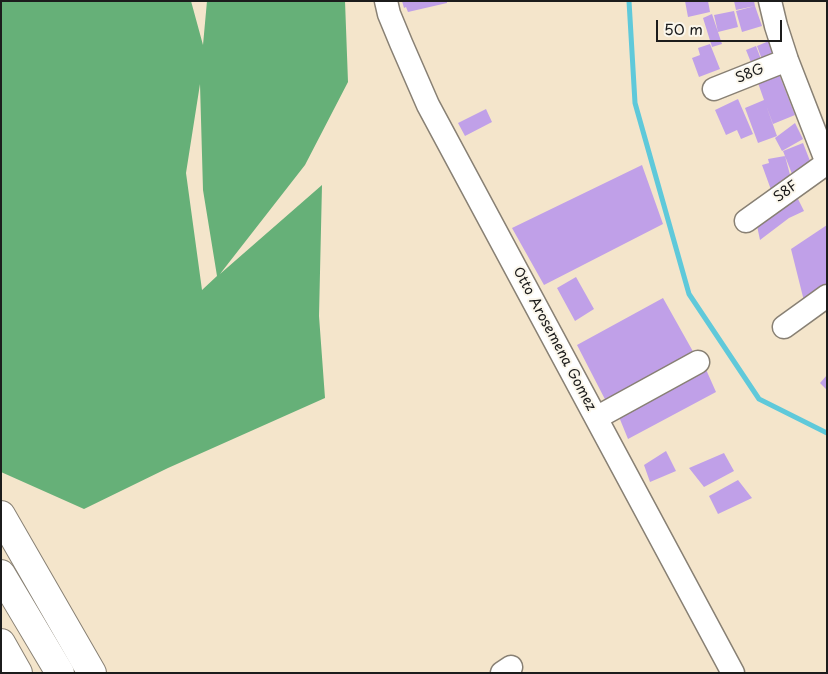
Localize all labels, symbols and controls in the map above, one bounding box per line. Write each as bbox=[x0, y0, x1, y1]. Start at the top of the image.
scale bar bbox=[658, 10, 784, 42]
text: 50 m bbox=[664, 17, 703, 40]
street label: S8G bbox=[733, 61, 767, 87]
street label: S8F bbox=[771, 178, 801, 206]
street label: Otto Arosemena Gomez bbox=[509, 264, 599, 414]

